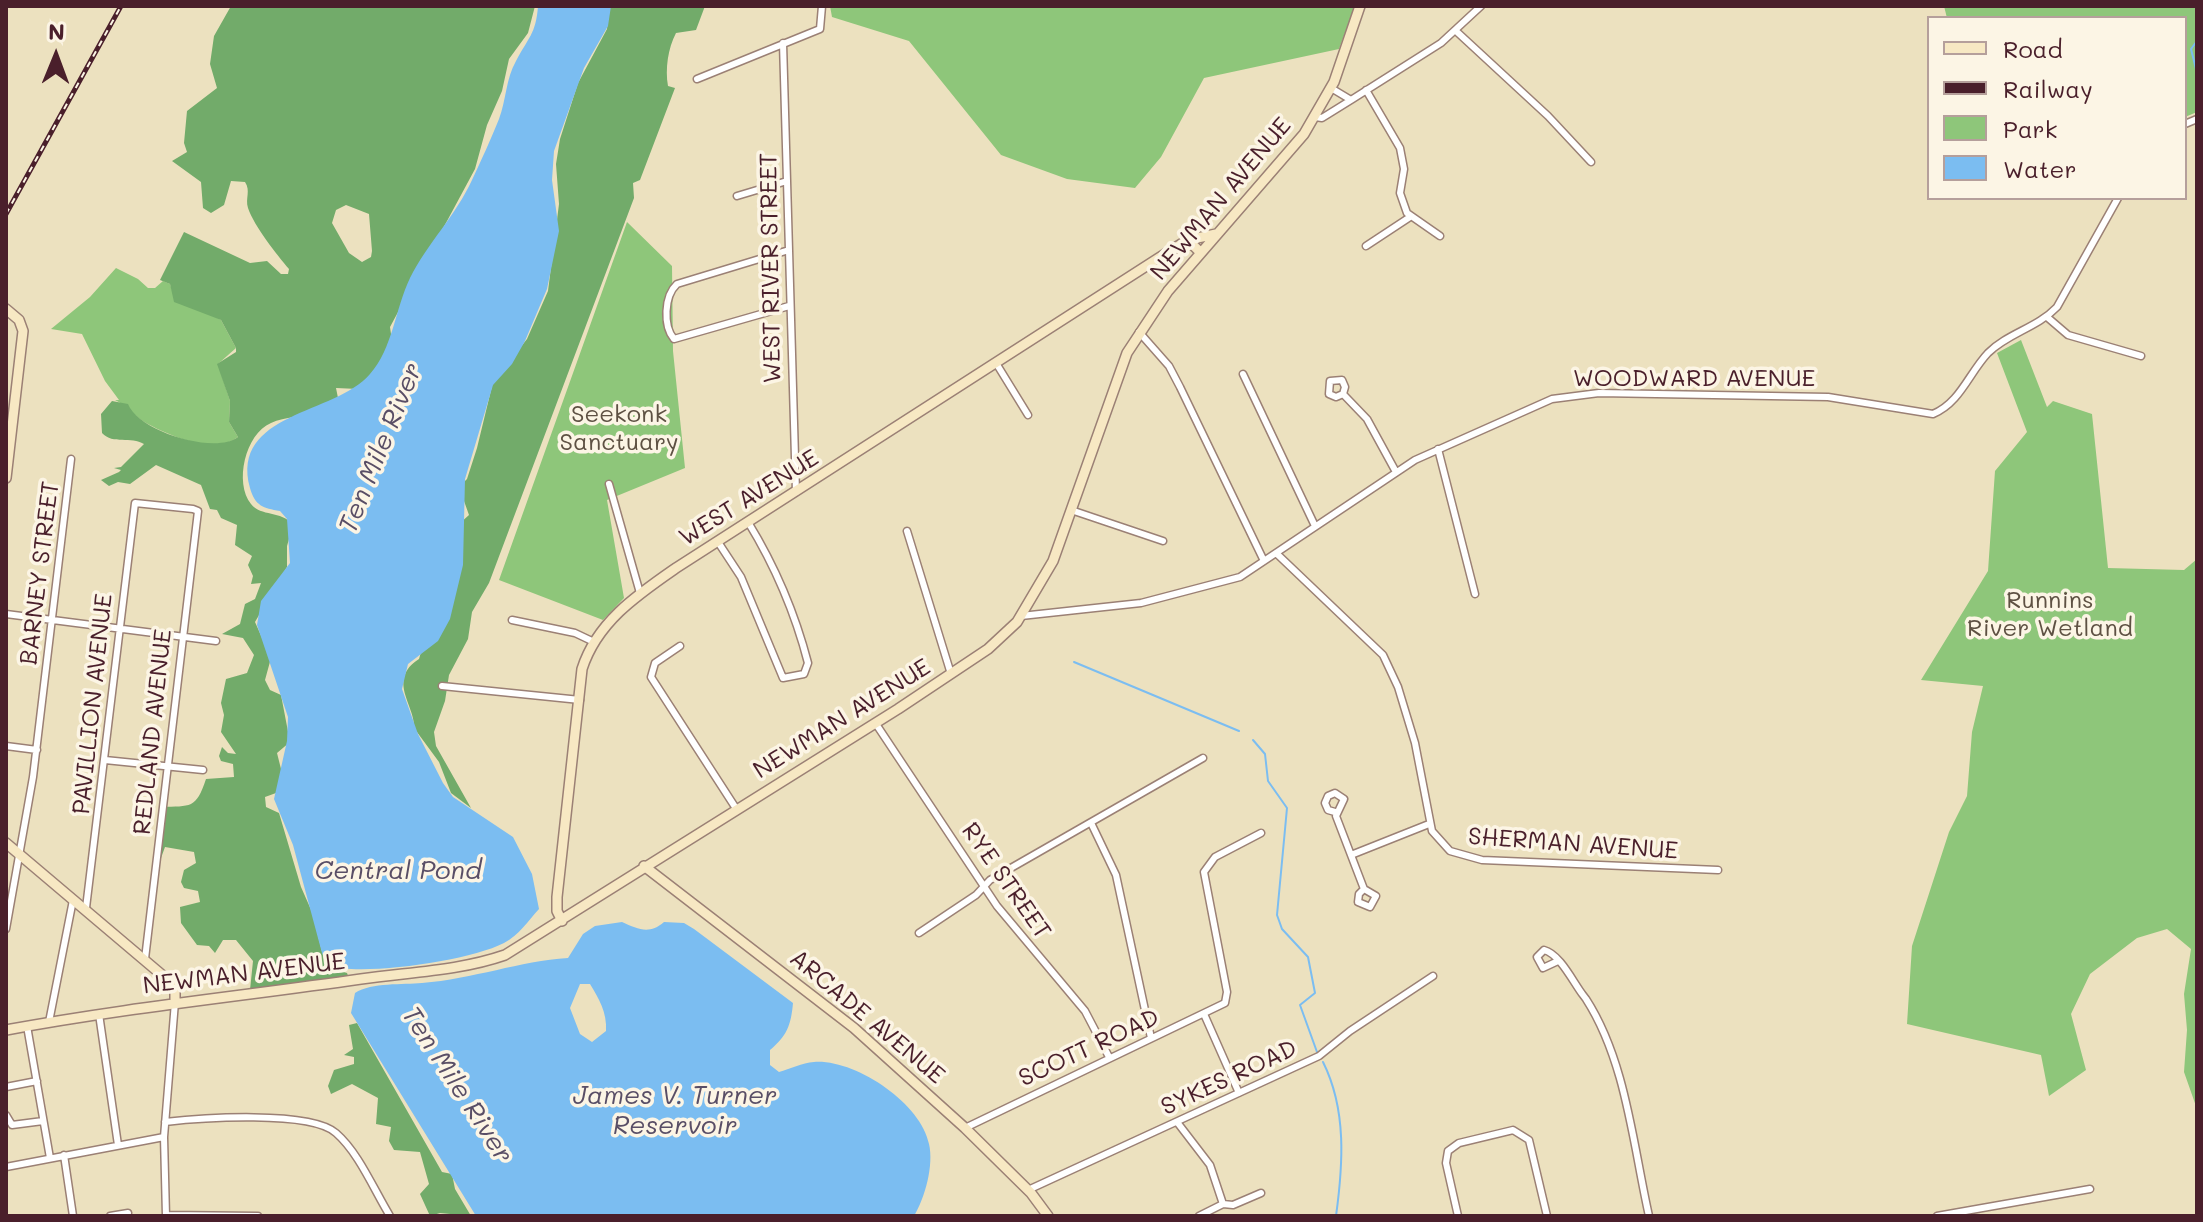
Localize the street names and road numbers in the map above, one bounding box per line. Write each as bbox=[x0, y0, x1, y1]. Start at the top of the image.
street label: NEWMAN AVENUE bbox=[1145, 112, 1297, 286]
street label: WEST RIVER STREET bbox=[755, 152, 787, 384]
street label: WOODWARD AVENUE bbox=[1573, 365, 1815, 393]
street label: WEST AVENUE bbox=[674, 444, 824, 552]
street label: BARNEY STREET bbox=[14, 479, 66, 667]
street label: PAVILLION AVENUE bbox=[67, 592, 119, 816]
street label: REDLAND AVENUE bbox=[128, 628, 178, 836]
street label: NEWMAN AVENUE bbox=[748, 653, 936, 785]
street label: RYE STREET bbox=[955, 817, 1057, 945]
street label: SHERMAN AVENUE bbox=[1467, 822, 1679, 866]
street label: ARCADE AVENUE bbox=[784, 944, 950, 1090]
street label: NEWMAN AVENUE bbox=[141, 947, 347, 1001]
street label: SCOTT ROAD bbox=[1014, 1003, 1164, 1093]
street label: SYKES ROAD bbox=[1157, 1034, 1301, 1122]

